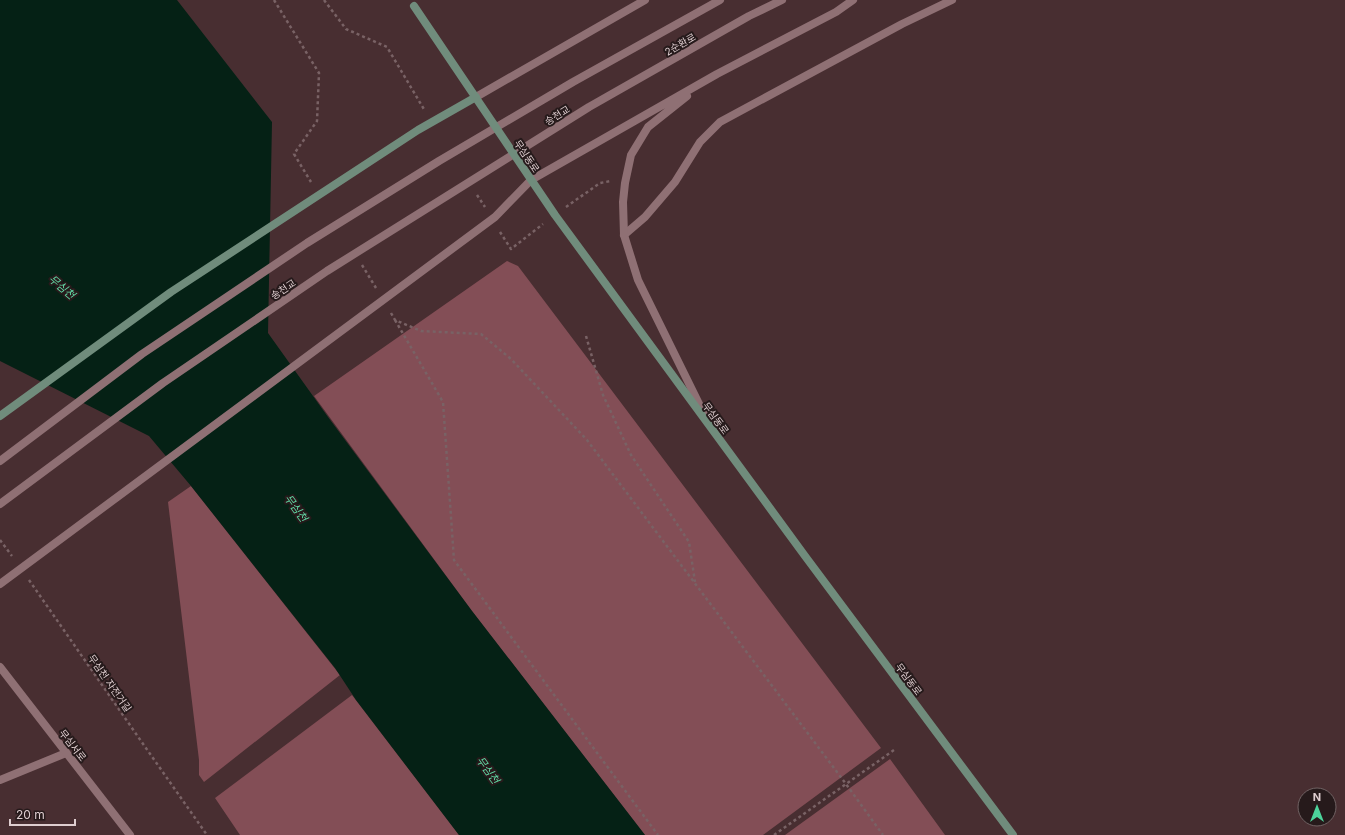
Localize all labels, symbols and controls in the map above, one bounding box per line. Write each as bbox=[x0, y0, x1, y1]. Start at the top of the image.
street label: 2순환로 bbox=[662, 30, 698, 58]
street label: 송천교 bbox=[542, 103, 572, 127]
street label: 무심동로 bbox=[512, 137, 542, 175]
water label: 무심천 bbox=[46, 272, 80, 303]
street label: 송천교 bbox=[268, 276, 298, 302]
street label: 무심동로 bbox=[700, 400, 732, 436]
water label: 무심천 bbox=[281, 492, 312, 526]
street label: 무심천 자전거길 bbox=[86, 652, 134, 714]
street label: 무심동로 bbox=[893, 661, 925, 697]
street label: 무심서로 bbox=[57, 727, 89, 763]
water label: 무심천 bbox=[473, 754, 504, 788]
north arrow bbox=[1297, 787, 1337, 827]
text: N bbox=[1313, 790, 1321, 804]
scale bar bbox=[10, 801, 75, 827]
text: 20 m bbox=[16, 807, 45, 822]

